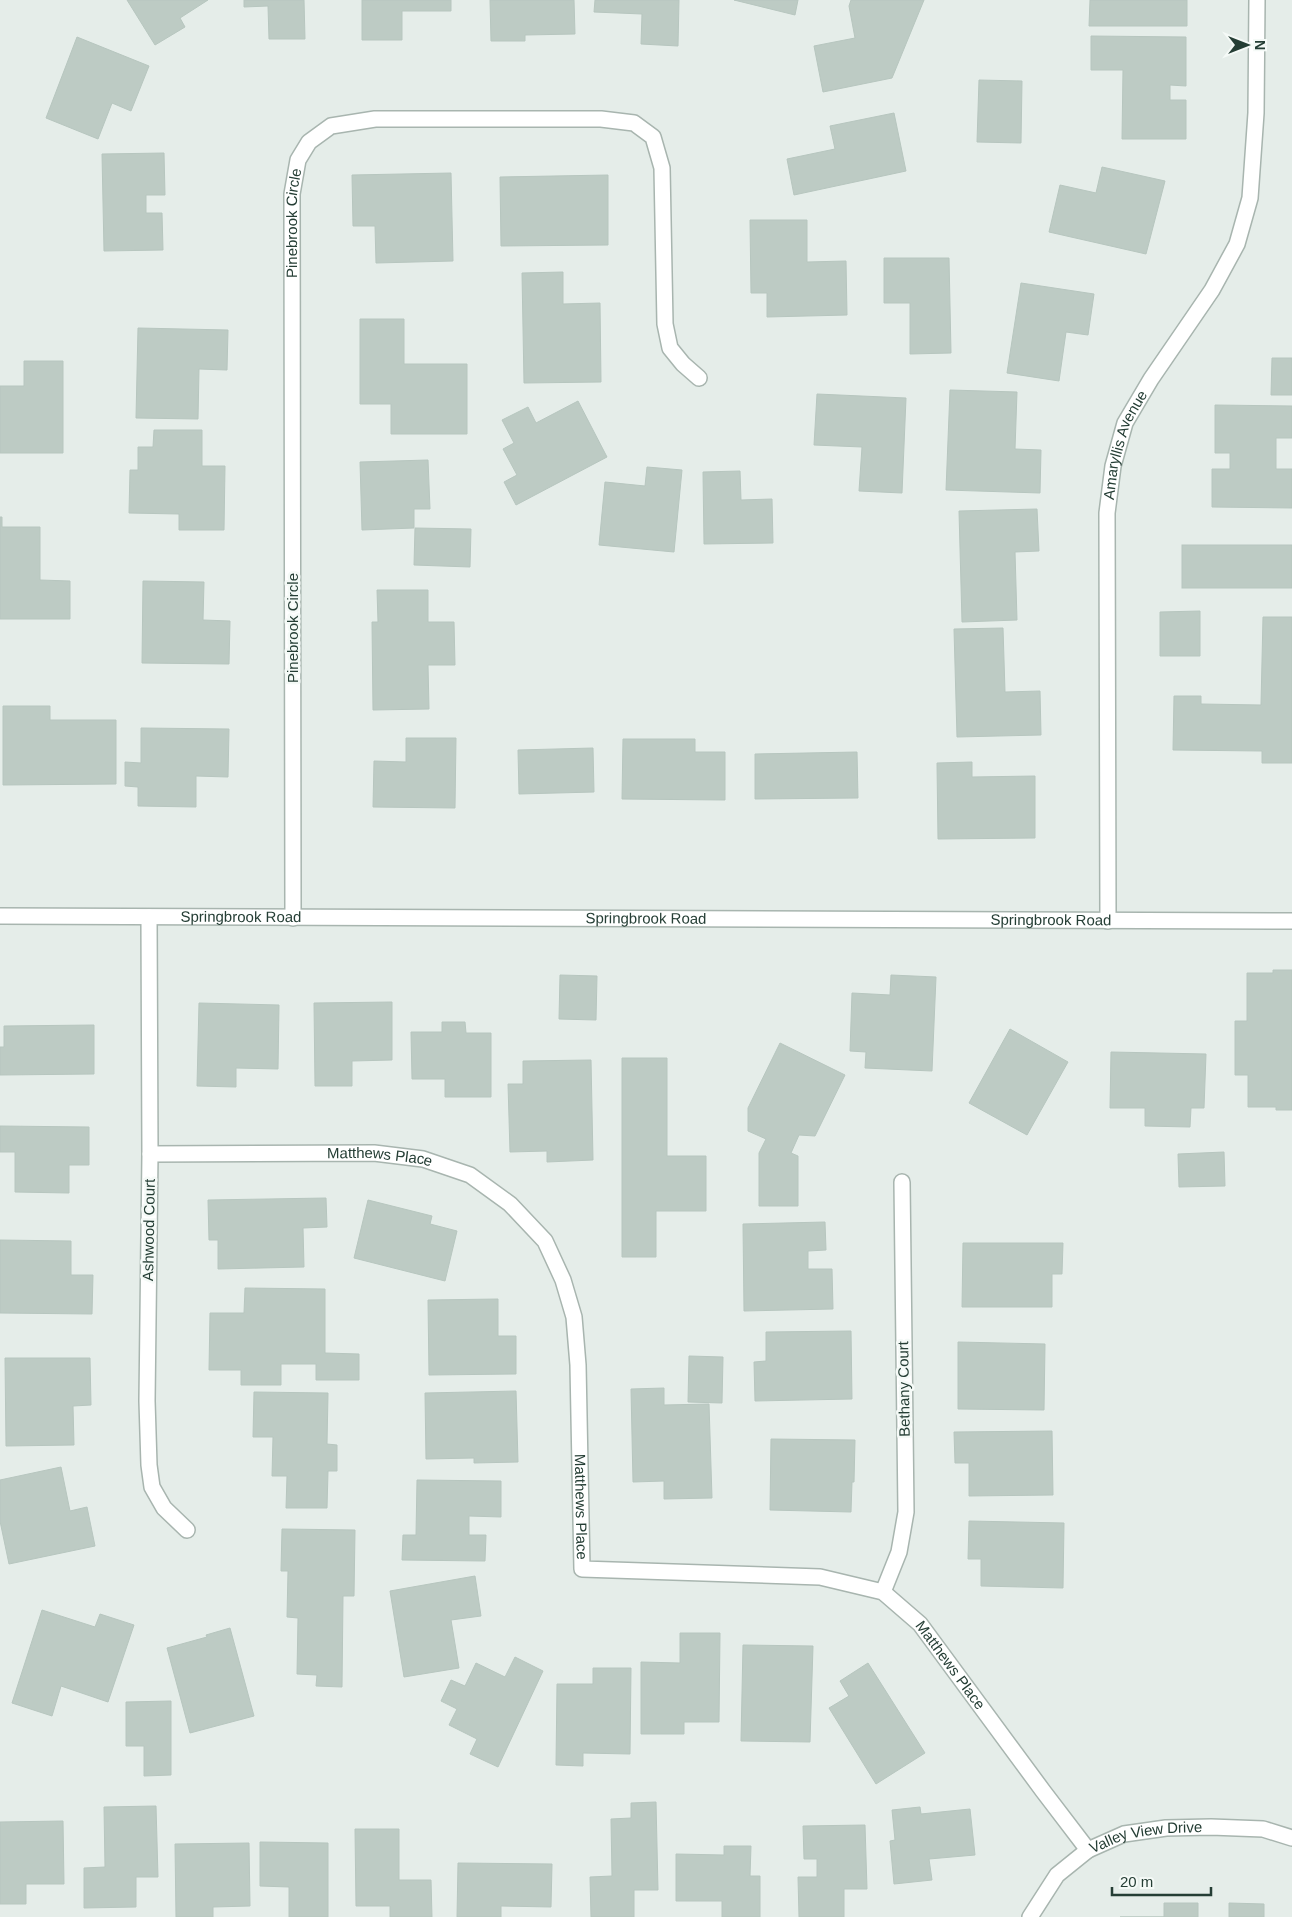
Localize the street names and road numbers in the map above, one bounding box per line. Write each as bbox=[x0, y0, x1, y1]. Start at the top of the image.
street label: Pinebrook Circle bbox=[283, 167, 304, 278]
street label: Amaryllis Avenue bbox=[1100, 387, 1150, 501]
street label: Pinebrook Circle bbox=[284, 573, 301, 683]
street label: Springbrook Road bbox=[180, 908, 302, 925]
street label: Springbrook Road bbox=[585, 909, 707, 927]
street label: Springbrook Road bbox=[990, 911, 1112, 928]
street label: Matthews Place bbox=[327, 1144, 435, 1170]
street label: Ashwood Court bbox=[139, 1178, 158, 1281]
street label: Bethany Court bbox=[894, 1340, 913, 1437]
street label: Matthews Place bbox=[572, 1454, 591, 1560]
street label: Matthews Place bbox=[912, 1617, 989, 1713]
street label: Valley View Drive bbox=[1087, 1818, 1202, 1856]

